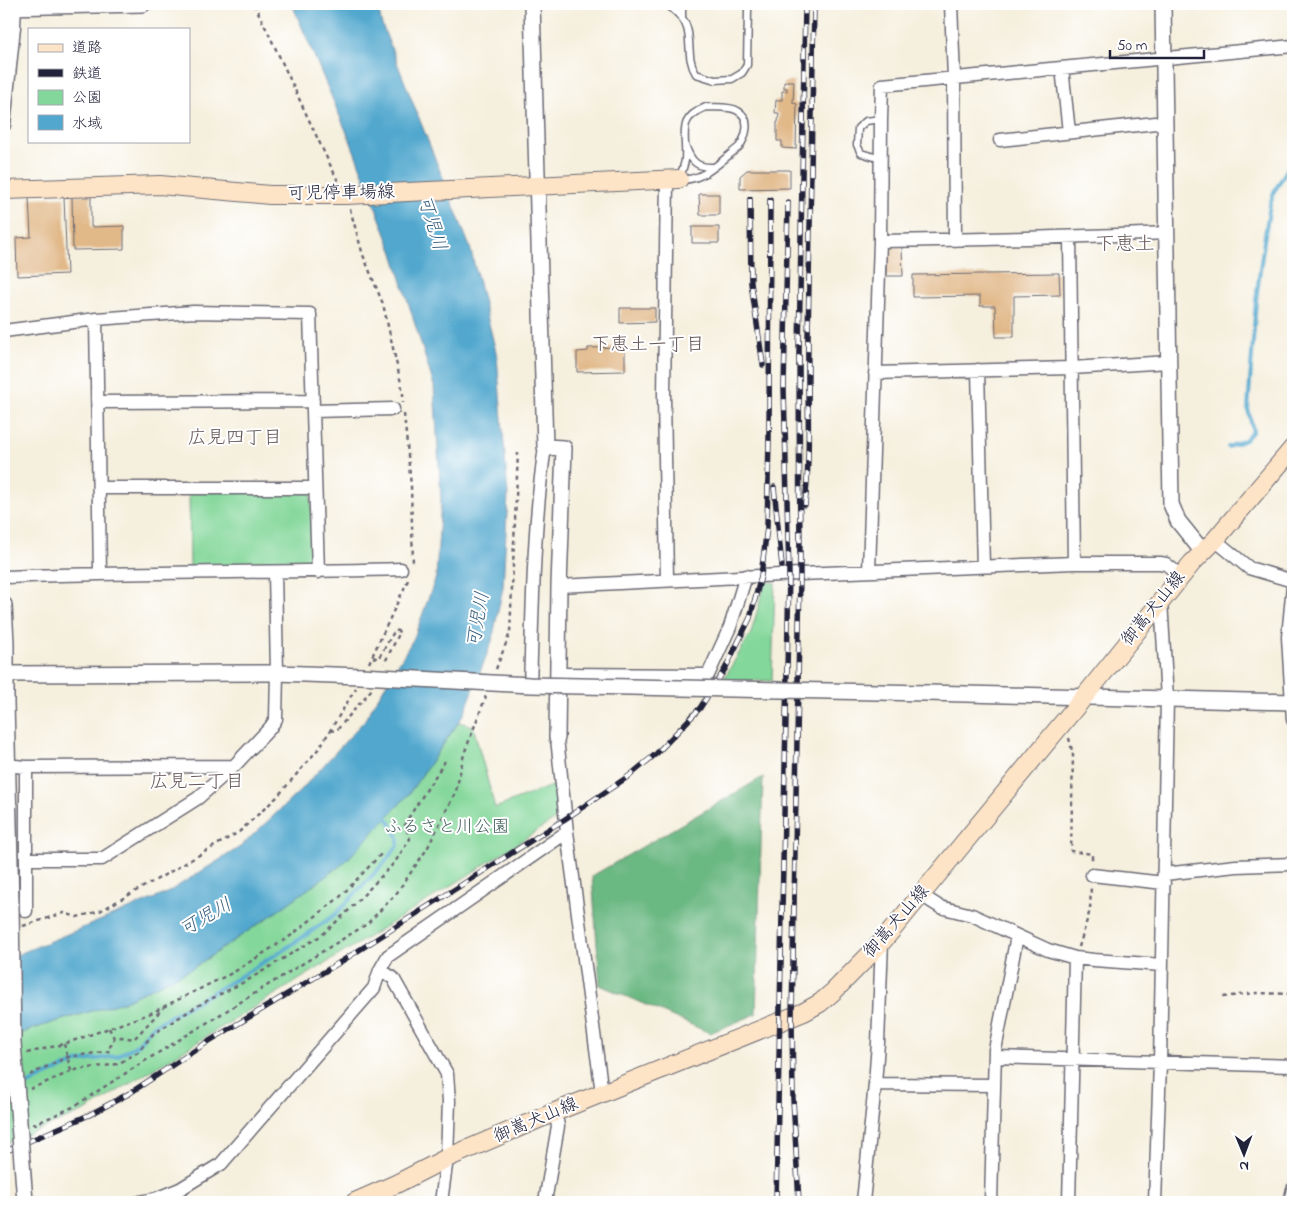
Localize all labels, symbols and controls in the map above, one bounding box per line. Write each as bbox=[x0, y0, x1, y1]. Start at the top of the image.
legend bbox=[28, 28, 190, 142]
scale bar bbox=[1110, 28, 1203, 60]
text: 50 m bbox=[1117, 35, 1148, 57]
text: 道路 bbox=[72, 37, 102, 59]
text: 鉄道 bbox=[72, 63, 102, 85]
text: 公園 bbox=[72, 87, 102, 109]
text: 水域 bbox=[72, 113, 102, 135]
street label: 可児停車場線 bbox=[287, 180, 395, 208]
water label: 可児川 bbox=[410, 192, 452, 254]
district label: 下恵土 bbox=[1095, 231, 1155, 260]
district label: 下恵土一丁目 bbox=[591, 332, 705, 359]
district label: 広見四丁目 bbox=[187, 425, 283, 452]
street label: 御嵩犬山線 bbox=[1116, 566, 1192, 652]
water label: 可児川 bbox=[461, 590, 497, 650]
district label: 広見二丁目 bbox=[149, 769, 245, 796]
park label: ふるさと川公園 bbox=[384, 815, 510, 841]
street label: 御嵩犬山線 bbox=[858, 880, 936, 964]
water label: 可児川 bbox=[175, 892, 237, 944]
street label: 御嵩犬山線 bbox=[489, 1091, 583, 1151]
north arrow bbox=[1220, 1128, 1270, 1178]
text: N bbox=[1239, 1155, 1249, 1176]

